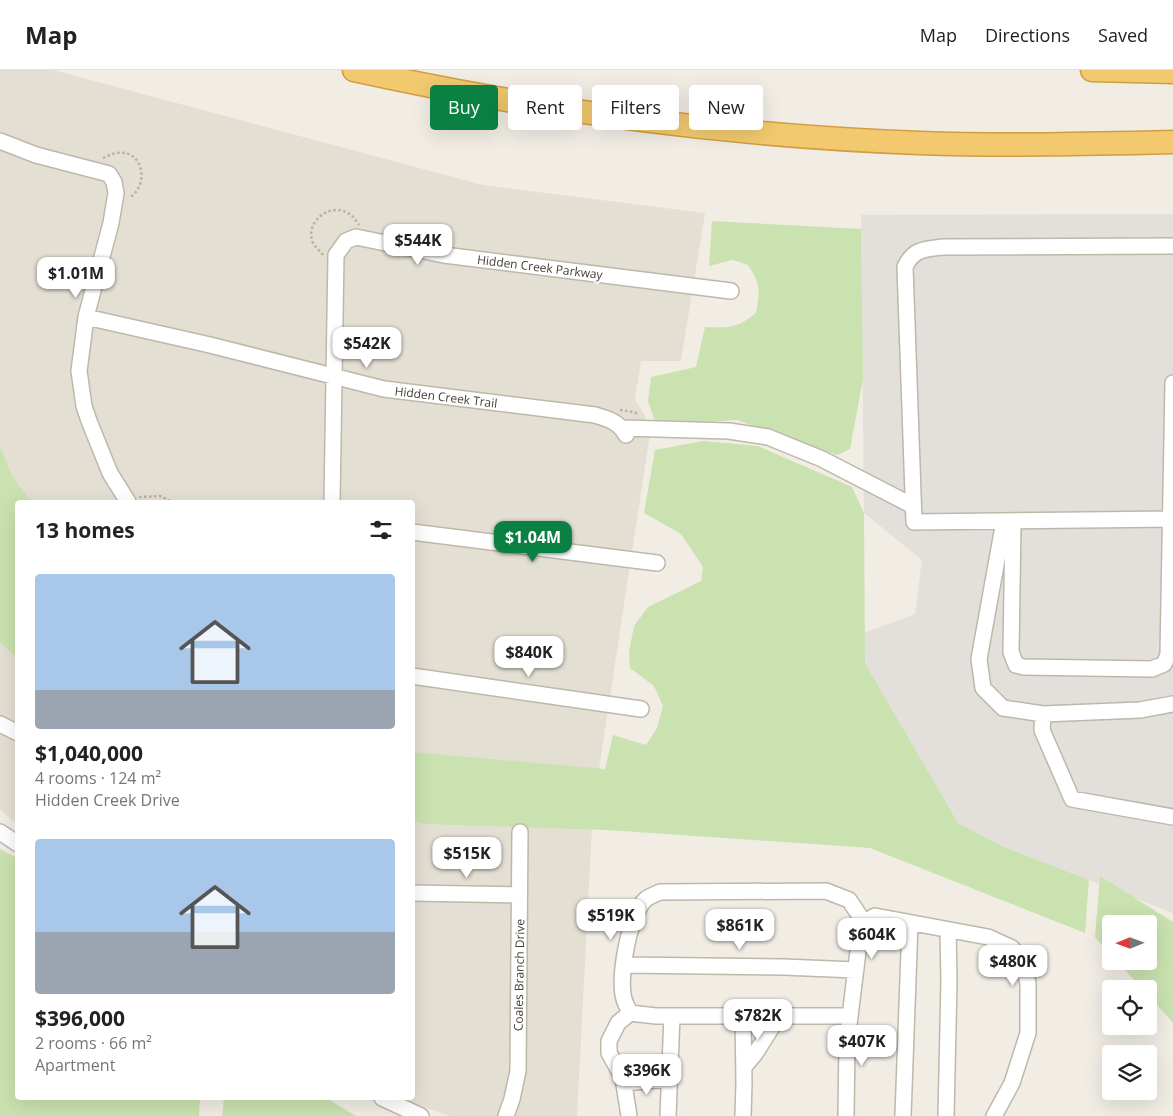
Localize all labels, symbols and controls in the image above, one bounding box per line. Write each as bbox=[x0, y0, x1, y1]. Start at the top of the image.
text: Map bbox=[25, 18, 77, 51]
text: Map bbox=[920, 23, 957, 47]
text: Directions bbox=[985, 23, 1070, 47]
text: Saved bbox=[1098, 23, 1148, 47]
chip: Buy bbox=[430, 85, 498, 130]
chip: Rent bbox=[508, 85, 582, 130]
chip: Filters bbox=[592, 85, 679, 130]
chip: New bbox=[689, 85, 763, 130]
pin: $544K bbox=[383, 224, 453, 266]
text: $544K bbox=[394, 229, 442, 251]
street label: Hidden Creek Parkway bbox=[476, 251, 605, 283]
pin: $1.01M bbox=[35, 256, 117, 299]
text: $1.01M bbox=[48, 262, 104, 284]
pin: $542K bbox=[332, 326, 402, 369]
text: $542K bbox=[343, 332, 391, 354]
street label: Hidden Creek Trail bbox=[394, 382, 498, 412]
text: 13 homes bbox=[35, 516, 135, 544]
icon: filters bbox=[367, 516, 395, 544]
pin: $1.04M bbox=[492, 520, 574, 563]
text: $1.04M bbox=[505, 526, 561, 548]
icon: home bbox=[170, 607, 260, 697]
pin: $840K bbox=[494, 636, 564, 678]
text: $840K bbox=[505, 641, 553, 663]
text: $1,040,000 bbox=[35, 739, 143, 767]
text: 4 rooms · 124 m² bbox=[35, 767, 161, 789]
text: Hidden Creek Drive bbox=[35, 789, 180, 811]
pin: $515K bbox=[432, 836, 502, 879]
text: $515K bbox=[443, 842, 491, 864]
icon: home bbox=[170, 872, 260, 962]
pin: $519K bbox=[576, 898, 646, 941]
text: $519K bbox=[587, 904, 635, 926]
pin: $861K bbox=[705, 908, 775, 951]
text: $861K bbox=[716, 914, 764, 936]
north arrow bbox=[1102, 915, 1158, 970]
map controls bbox=[1102, 915, 1157, 1100]
street label: Coales Branch Drive bbox=[510, 918, 528, 1031]
pin: $604K bbox=[837, 918, 907, 960]
text: $604K bbox=[848, 923, 896, 945]
pin: $480K bbox=[978, 944, 1048, 987]
text: $480K bbox=[989, 950, 1037, 972]
button: locate bbox=[1102, 980, 1157, 1035]
pin: $782K bbox=[723, 998, 793, 1041]
text: $396,000 bbox=[35, 1004, 125, 1032]
text: $782K bbox=[734, 1004, 782, 1026]
pin: $407K bbox=[827, 1024, 897, 1067]
text: $407K bbox=[838, 1030, 886, 1052]
text: 2 rooms · 66 m² bbox=[35, 1032, 152, 1054]
button: layers bbox=[1102, 1045, 1157, 1100]
text: Apartment bbox=[35, 1054, 115, 1076]
pin: $396K bbox=[612, 1054, 682, 1096]
text: $396K bbox=[623, 1059, 671, 1081]

